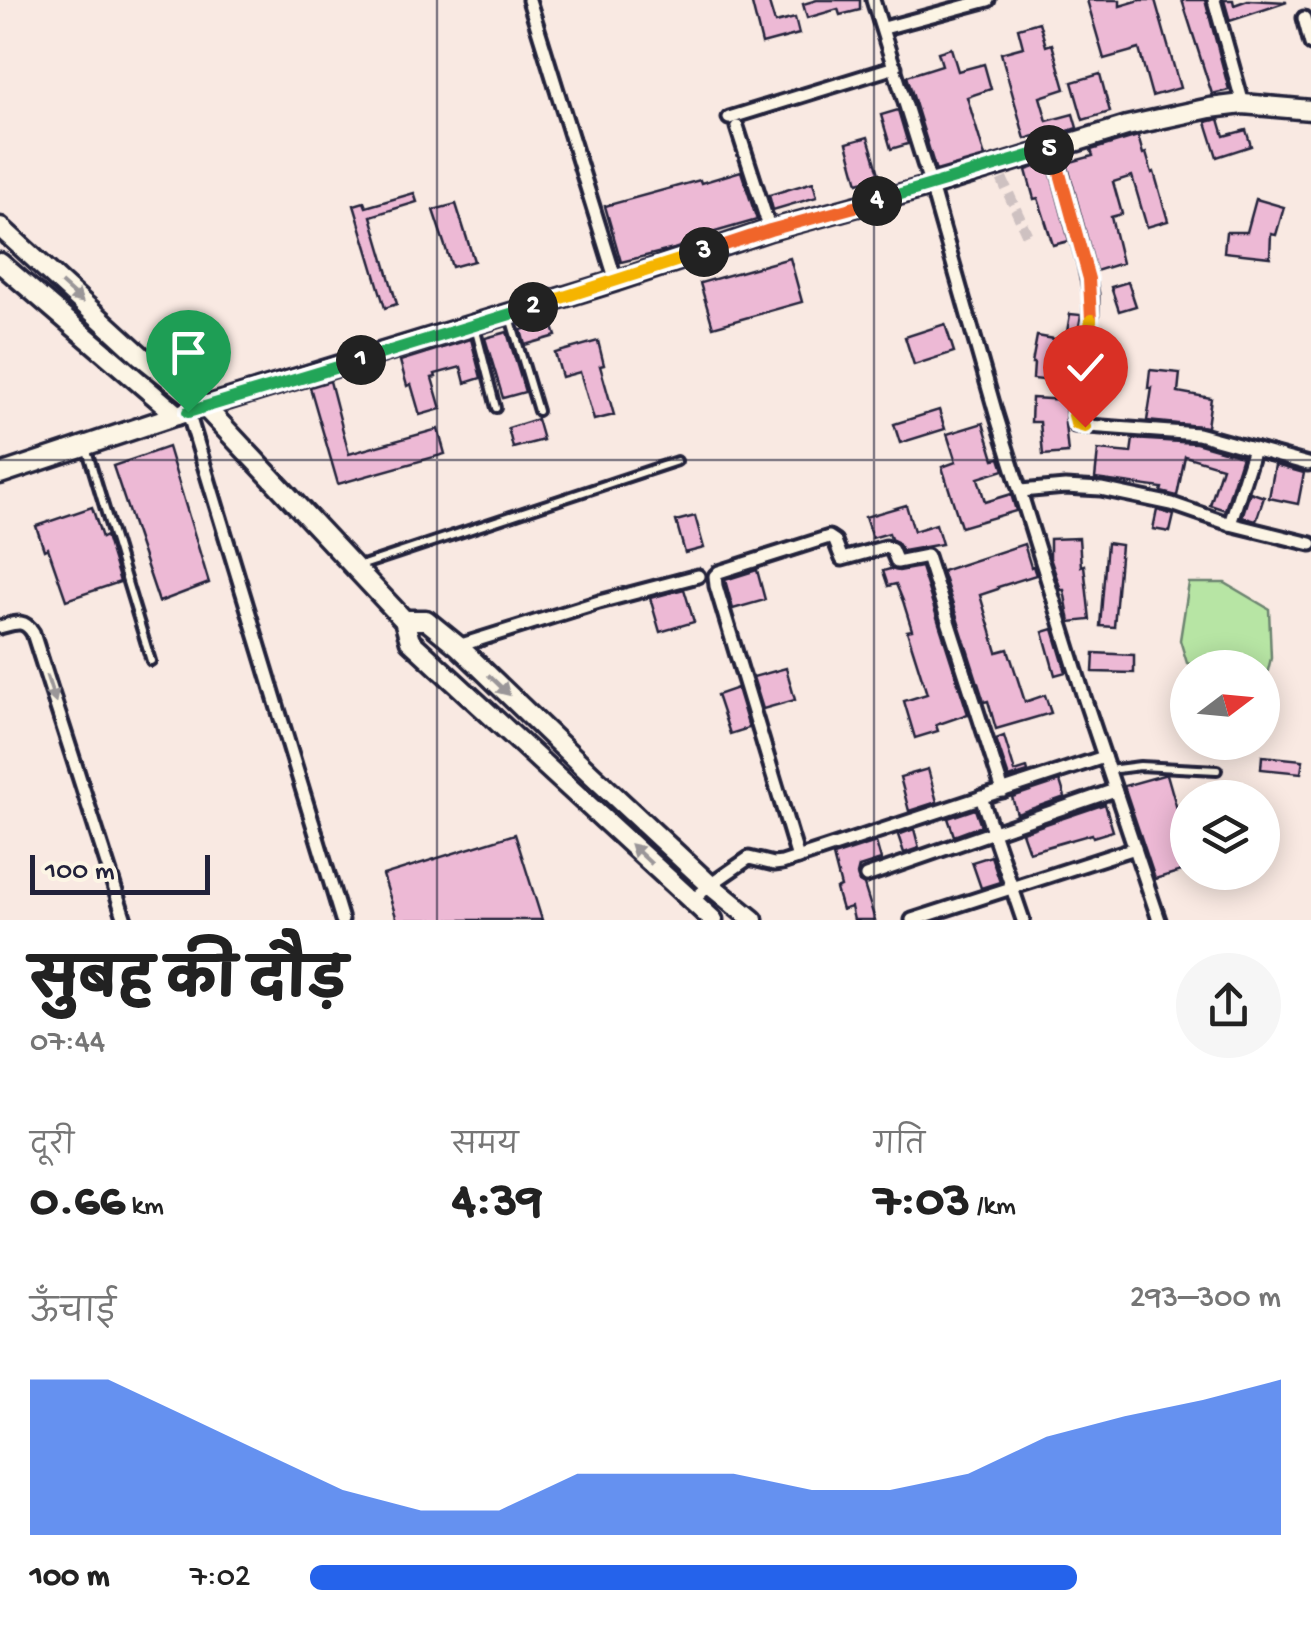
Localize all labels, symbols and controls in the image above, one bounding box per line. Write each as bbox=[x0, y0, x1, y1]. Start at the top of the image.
pin: 5 bbox=[1024, 125, 1074, 175]
text: 5 bbox=[1042, 133, 1056, 166]
pin: 4 bbox=[852, 176, 902, 226]
text: 4 bbox=[870, 184, 884, 217]
pin: 3 bbox=[679, 227, 729, 277]
text: 3 bbox=[697, 235, 711, 268]
one-way arrow bbox=[60, 281, 84, 304]
pin: 2 bbox=[508, 282, 558, 332]
text: 2 bbox=[526, 290, 540, 323]
pin bbox=[146, 310, 231, 413]
icon: arrive bbox=[161, 325, 216, 380]
pin bbox=[1043, 325, 1128, 428]
pin: 1 bbox=[336, 335, 386, 385]
icon: check bbox=[1058, 340, 1113, 395]
text: 1 bbox=[355, 343, 367, 376]
north arrow bbox=[1170, 650, 1280, 760]
map controls bbox=[1170, 650, 1280, 890]
one-way arrow bbox=[486, 673, 510, 697]
one-way arrow bbox=[44, 674, 59, 704]
button: layers bbox=[1170, 780, 1280, 890]
one-way arrow bbox=[629, 843, 653, 866]
scale bar bbox=[30, 850, 210, 894]
text: 100 m bbox=[45, 856, 115, 889]
button: share bbox=[1176, 953, 1281, 1058]
text: सुबह की दौड़ bbox=[30, 954, 347, 1018]
text: 07:44 bbox=[30, 1024, 105, 1062]
text: दूरी bbox=[30, 1131, 74, 1164]
text: समय bbox=[452, 1131, 519, 1164]
text: गति bbox=[874, 1131, 925, 1164]
text: 0.66 bbox=[30, 1174, 125, 1233]
text: 4:39 bbox=[452, 1174, 542, 1233]
text: 7:03 bbox=[874, 1174, 970, 1233]
text: km bbox=[125, 1191, 164, 1224]
text: /km bbox=[970, 1191, 1016, 1224]
text: 293–300 m bbox=[1130, 1280, 1281, 1318]
text: ऊँचाई bbox=[30, 1296, 116, 1334]
text: 100 m bbox=[30, 1559, 110, 1597]
text: 7:02 bbox=[190, 1559, 251, 1597]

